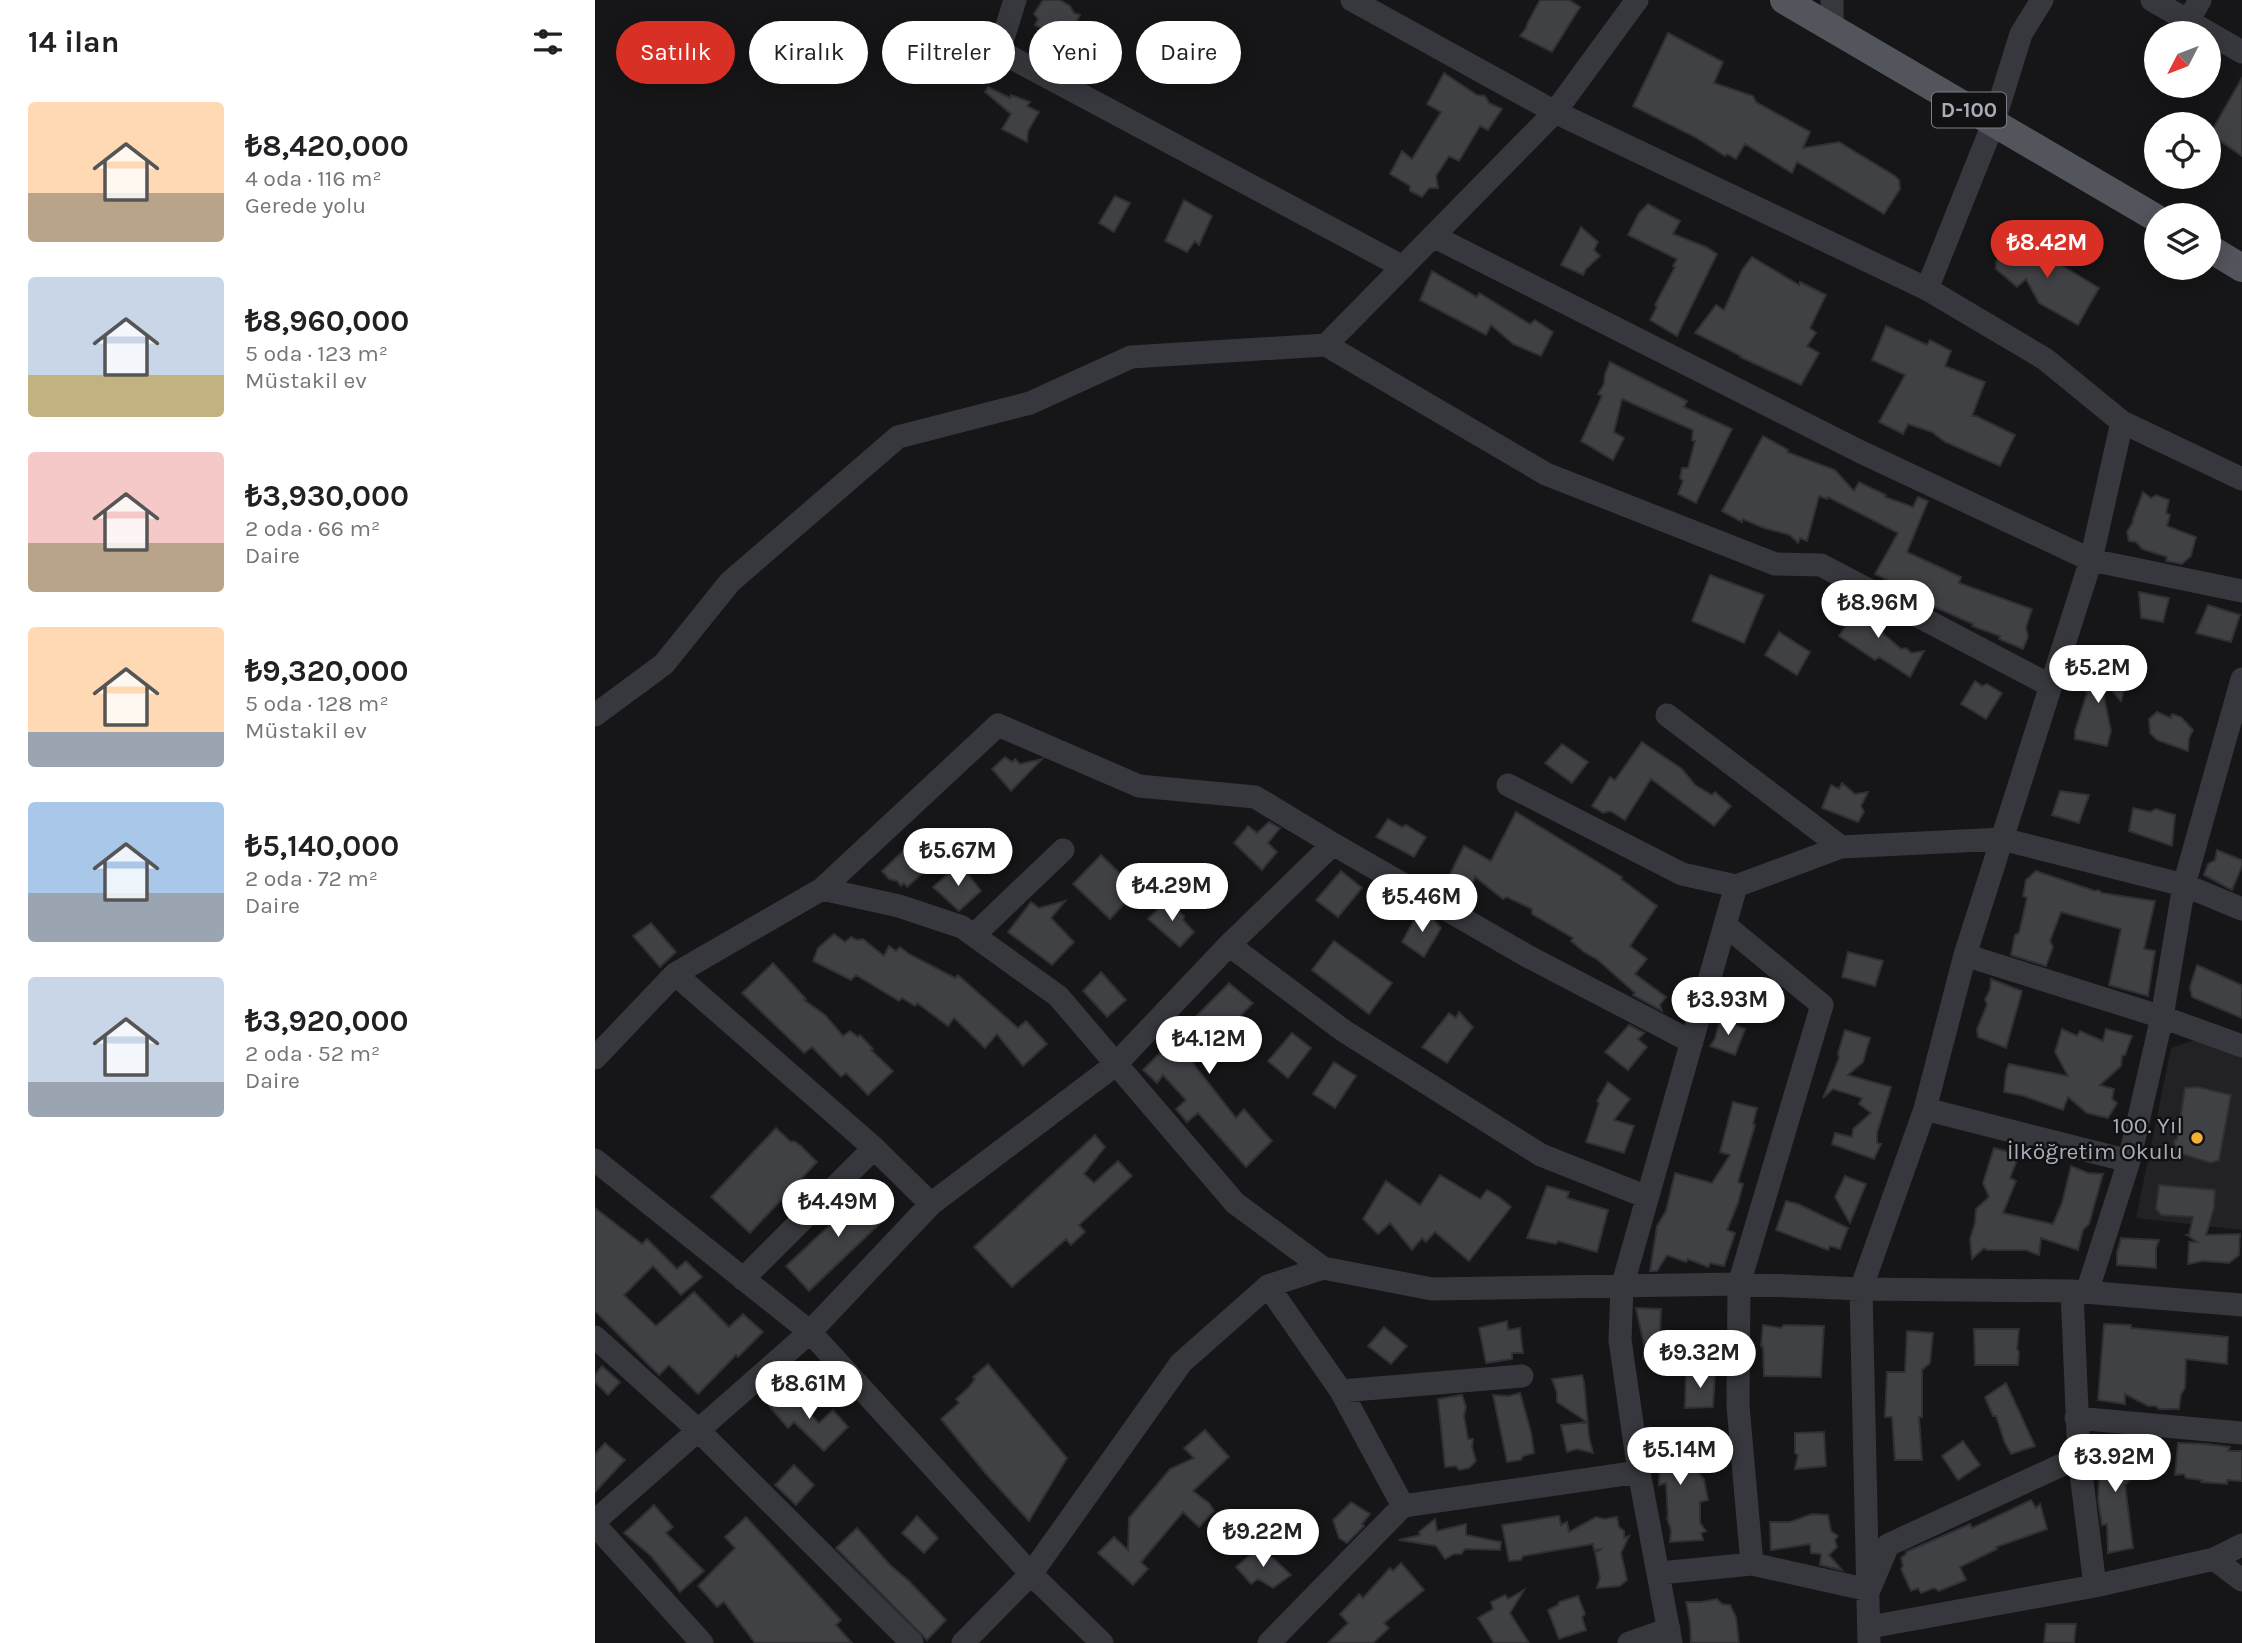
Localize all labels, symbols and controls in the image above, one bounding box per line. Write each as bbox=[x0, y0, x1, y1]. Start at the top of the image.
chip: Satılık bbox=[616, 21, 735, 84]
chip: Kiralık bbox=[749, 21, 868, 84]
chip: Filtreler bbox=[882, 21, 1015, 84]
chip: Yeni bbox=[1029, 21, 1122, 84]
chip: Daire bbox=[1136, 21, 1241, 84]
north arrow bbox=[2144, 21, 2221, 98]
map controls bbox=[2144, 21, 2221, 280]
icon: filters bbox=[529, 23, 567, 61]
text: 14 ilan bbox=[28, 24, 119, 60]
road number: D-100 bbox=[1932, 92, 2006, 128]
button: locate bbox=[2144, 112, 2221, 189]
text: ₺8,420,000 bbox=[245, 128, 409, 164]
icon: home bbox=[84, 130, 168, 214]
text: 4 oda · 116 m² bbox=[245, 165, 382, 192]
text: Gerede yolu bbox=[245, 192, 366, 219]
button: layers bbox=[2144, 203, 2221, 280]
pin: ₺8.42M bbox=[1990, 220, 2104, 280]
text: ₺8.42M bbox=[2007, 229, 2087, 256]
text: ₺8,960,000 bbox=[245, 303, 409, 339]
icon: home bbox=[84, 305, 168, 389]
text: 5 oda · 123 m² bbox=[245, 340, 388, 367]
text: Müstakil ev bbox=[245, 367, 367, 394]
text: ₺3,930,000 bbox=[245, 478, 409, 514]
icon: home bbox=[84, 480, 168, 564]
text: 2 oda · 66 m² bbox=[245, 515, 380, 542]
text: Daire bbox=[245, 542, 300, 569]
pin: ₺8.96M bbox=[1821, 580, 1935, 640]
text: ₺8.96M bbox=[1837, 589, 1919, 616]
pin: ₺5.2M bbox=[2049, 646, 2147, 705]
text: ₺9,320,000 bbox=[245, 653, 408, 689]
text: ₺5.2M bbox=[2065, 654, 2131, 681]
icon: home bbox=[84, 655, 168, 739]
text: 5 oda · 128 m² bbox=[245, 690, 389, 717]
text: Müstakil ev bbox=[245, 717, 367, 744]
text: ₺5,140,000 bbox=[245, 828, 399, 864]
pin: ₺5.67M bbox=[901, 828, 1015, 888]
icon: home bbox=[84, 830, 168, 914]
text: ₺5.67M bbox=[919, 837, 997, 864]
pin: ₺4.29M bbox=[1115, 864, 1229, 923]
text: 2 oda · 72 m² bbox=[245, 865, 378, 892]
text: ₺4.29M bbox=[1132, 872, 1212, 899]
pin: ₺5.46M bbox=[1365, 874, 1479, 934]
text: ₺5.46M bbox=[1382, 883, 1462, 910]
text: Daire bbox=[245, 892, 300, 919]
pin: ₺3.93M bbox=[1671, 978, 1785, 1037]
text: ₺3.93M bbox=[1688, 986, 1768, 1013]
text: ₺3,920,000 bbox=[245, 1003, 408, 1039]
icon: home bbox=[84, 1005, 168, 1089]
pin: ₺4.12M bbox=[1152, 1016, 1266, 1076]
text: ₺4.12M bbox=[1172, 1025, 1246, 1052]
text: 2 oda · 52 m² bbox=[245, 1040, 380, 1067]
text: Daire bbox=[245, 1067, 300, 1094]
place label: 100. Yıl İlköğretim Okulu bbox=[2007, 1112, 2183, 1165]
marker: 100. Yıl İlköğretim Okulu bbox=[2189, 1130, 2205, 1146]
pin: ₺4.49M bbox=[781, 1180, 895, 1239]
text: ₺4.49M bbox=[798, 1188, 878, 1215]
pin: ₺9.32M bbox=[1643, 1330, 1757, 1390]
text: ₺9.32M bbox=[1660, 1339, 1740, 1366]
pin: ₺8.61M bbox=[752, 1362, 866, 1421]
text: ₺8.61M bbox=[771, 1370, 847, 1397]
pin: ₺5.14M bbox=[1623, 1428, 1737, 1487]
pin: ₺3.92M bbox=[2058, 1434, 2172, 1494]
text: ₺5.14M bbox=[1643, 1436, 1717, 1463]
text: ₺3.92M bbox=[2075, 1443, 2155, 1470]
pin: ₺9.22M bbox=[1206, 1510, 1320, 1569]
text: ₺9.22M bbox=[1223, 1518, 1303, 1545]

